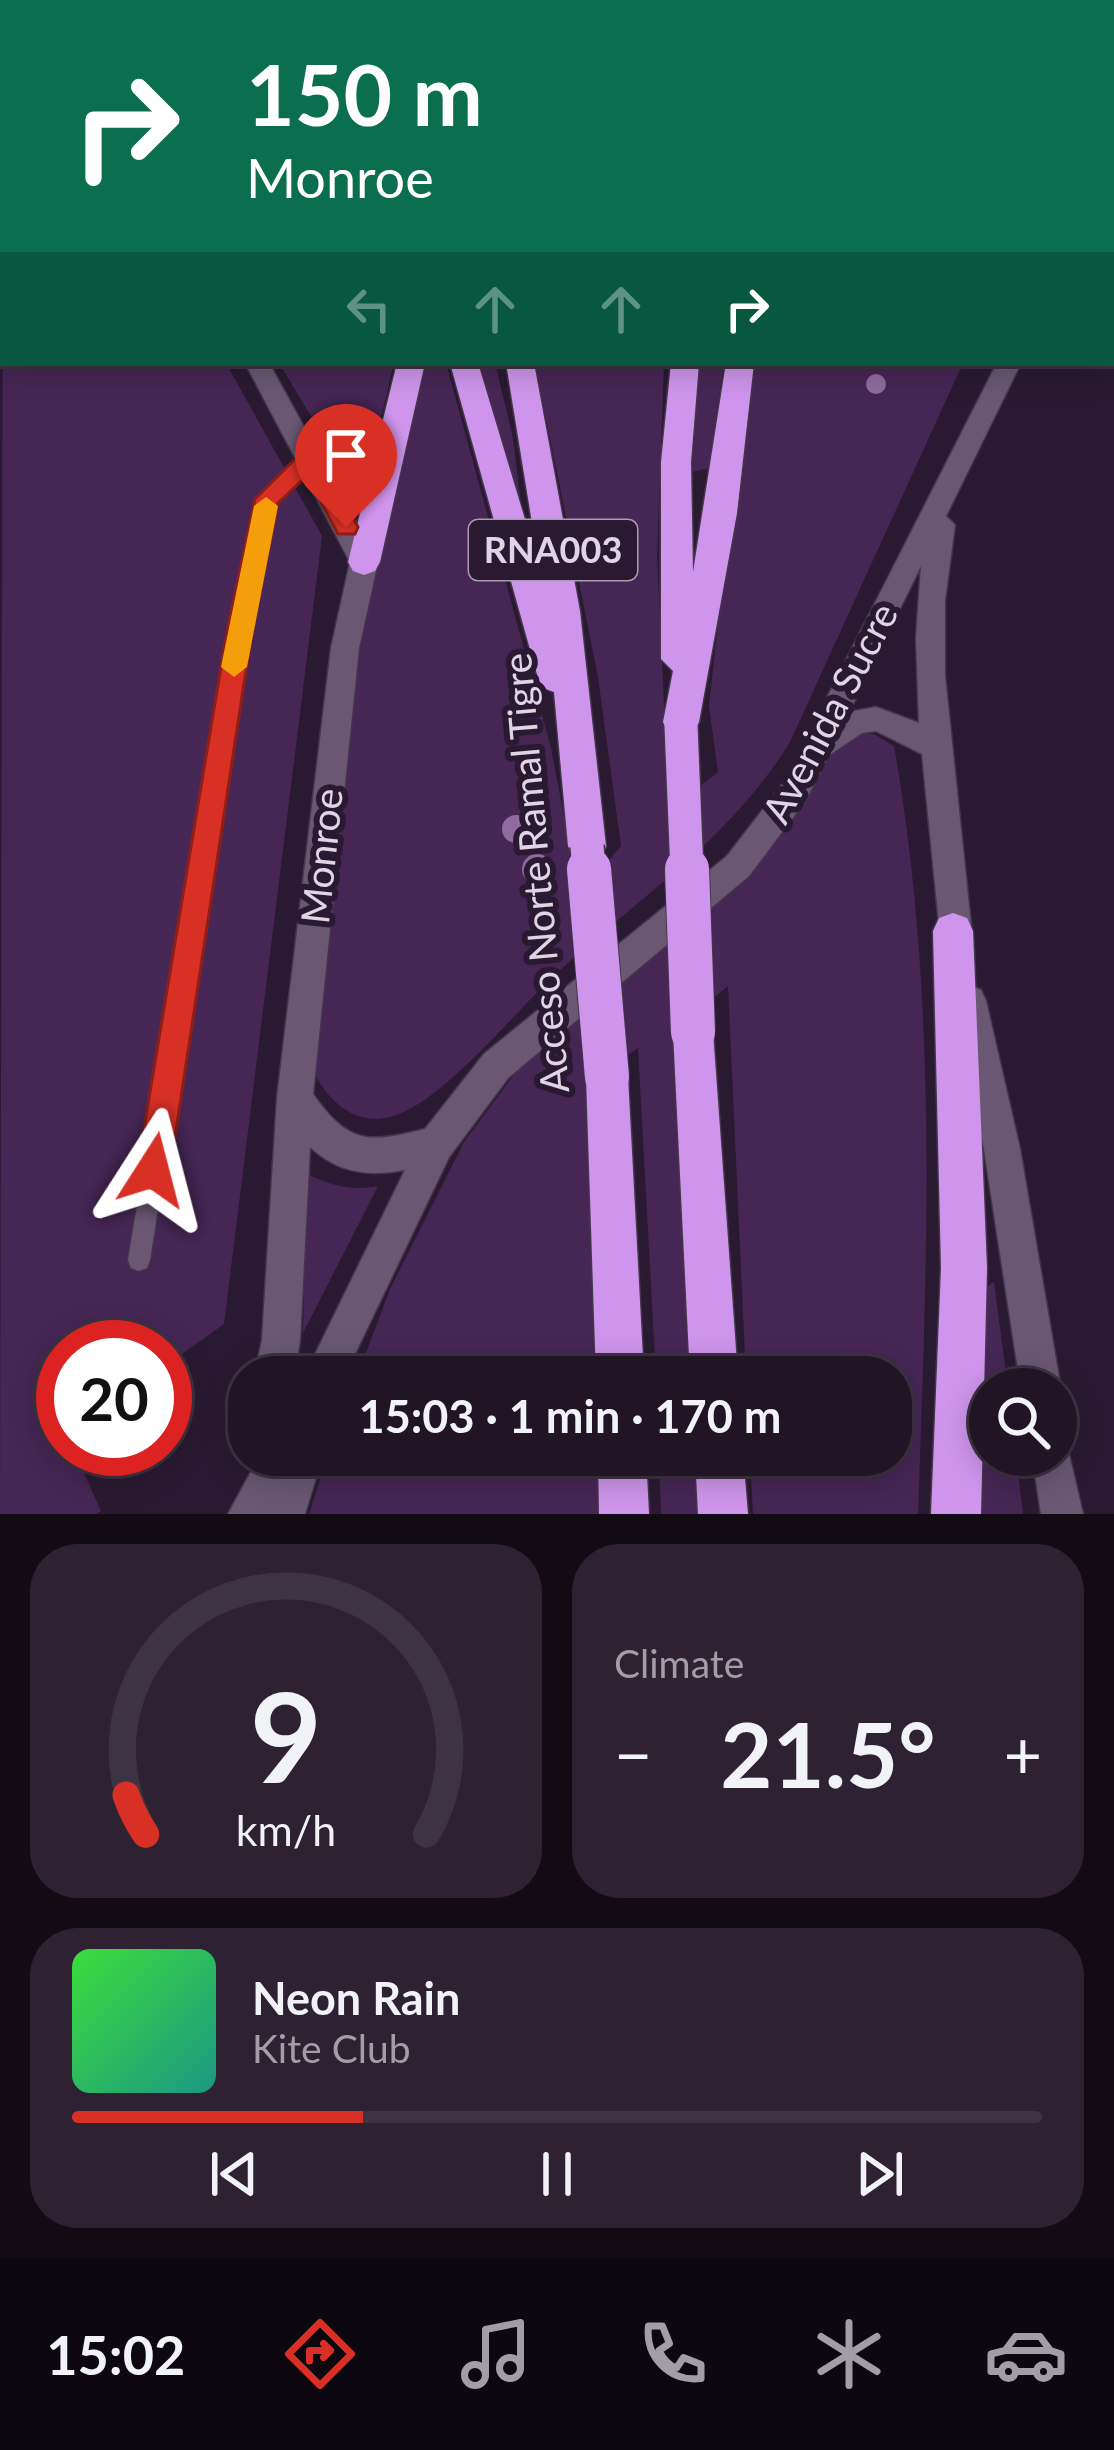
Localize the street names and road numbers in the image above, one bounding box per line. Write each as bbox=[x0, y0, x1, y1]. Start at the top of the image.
road number: RNA003 bbox=[469, 520, 637, 580]
street label: Avenida Sucre bbox=[752, 595, 906, 830]
street label: Acceso Norte Ramal Tigre bbox=[493, 651, 577, 1095]
street label: Monroe bbox=[291, 786, 351, 926]

